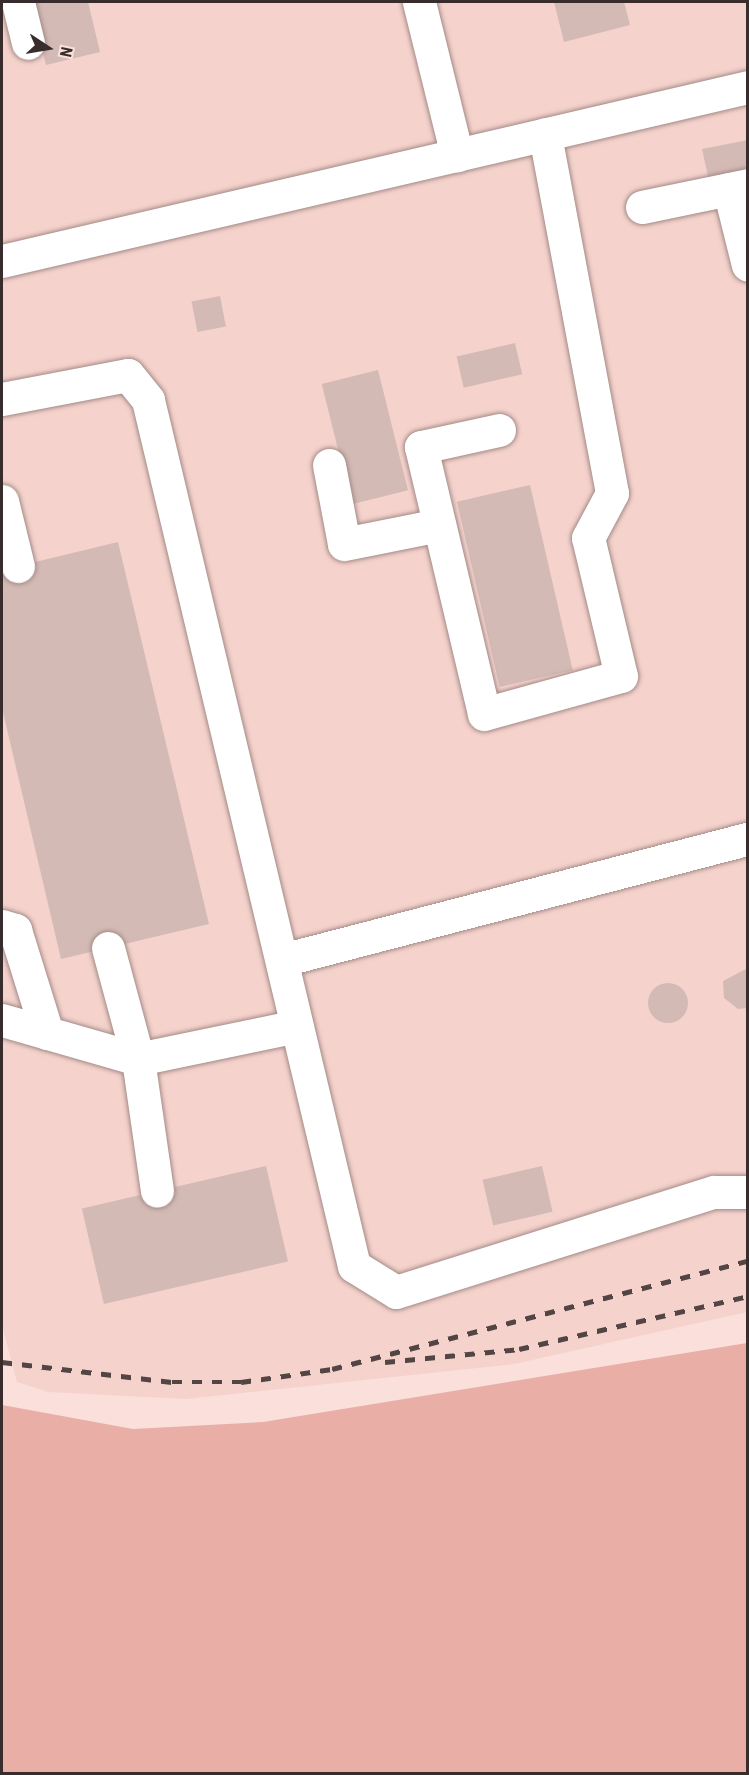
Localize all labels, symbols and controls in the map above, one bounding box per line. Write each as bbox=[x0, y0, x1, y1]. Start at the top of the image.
north arrow bbox=[18, 18, 78, 78]
text: N bbox=[56, 45, 76, 59]

